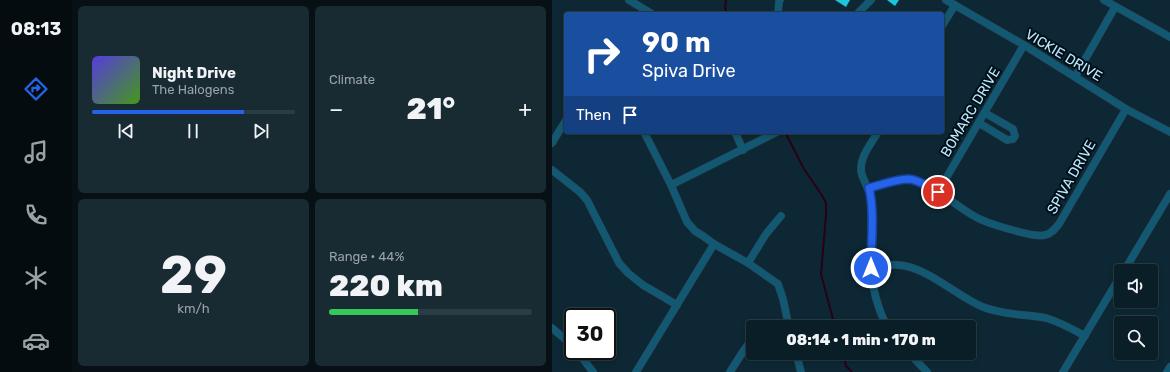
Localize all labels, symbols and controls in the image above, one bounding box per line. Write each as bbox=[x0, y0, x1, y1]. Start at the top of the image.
text: 08:13 bbox=[11, 18, 61, 40]
text: 90 m bbox=[642, 26, 711, 59]
street label: VICKIE DRIVE bbox=[1022, 26, 1105, 85]
icon: right bbox=[576, 28, 628, 80]
text: Spiva Drive bbox=[642, 60, 736, 82]
text: Night Drive bbox=[152, 64, 236, 82]
street label: BOMARC DRIVE bbox=[937, 64, 1004, 160]
text: Climate bbox=[329, 72, 375, 87]
icon: directions bbox=[22, 75, 50, 103]
text: The Halogens bbox=[152, 82, 234, 97]
text: 21° bbox=[406, 91, 455, 127]
text: − bbox=[329, 96, 343, 123]
text: + bbox=[518, 96, 532, 123]
icon: arrive bbox=[619, 104, 641, 126]
text: Then bbox=[576, 106, 611, 124]
icon: previous bbox=[115, 120, 137, 142]
icon: pause bbox=[182, 120, 204, 142]
icon: next bbox=[250, 120, 272, 142]
street label: SPIVA DRIVE bbox=[1043, 137, 1099, 217]
icon: music bbox=[22, 138, 50, 166]
pin bbox=[921, 175, 955, 209]
icon: arrive bbox=[927, 181, 949, 203]
icon: phone bbox=[22, 201, 50, 229]
text: 29 bbox=[160, 244, 227, 306]
position arrow bbox=[850, 247, 892, 289]
text: Range · 44% bbox=[329, 249, 404, 264]
icon: climate bbox=[22, 264, 50, 292]
map controls bbox=[1114, 264, 1158, 360]
button: sound bbox=[1114, 264, 1158, 308]
text: 220 km bbox=[329, 268, 443, 304]
text: km/h bbox=[177, 301, 210, 316]
speed limit sign: 30 bbox=[564, 308, 616, 360]
button: search bbox=[1114, 316, 1158, 360]
icon: car bbox=[22, 327, 50, 355]
text: 08:14 · 1 min · 170 m bbox=[786, 331, 936, 349]

